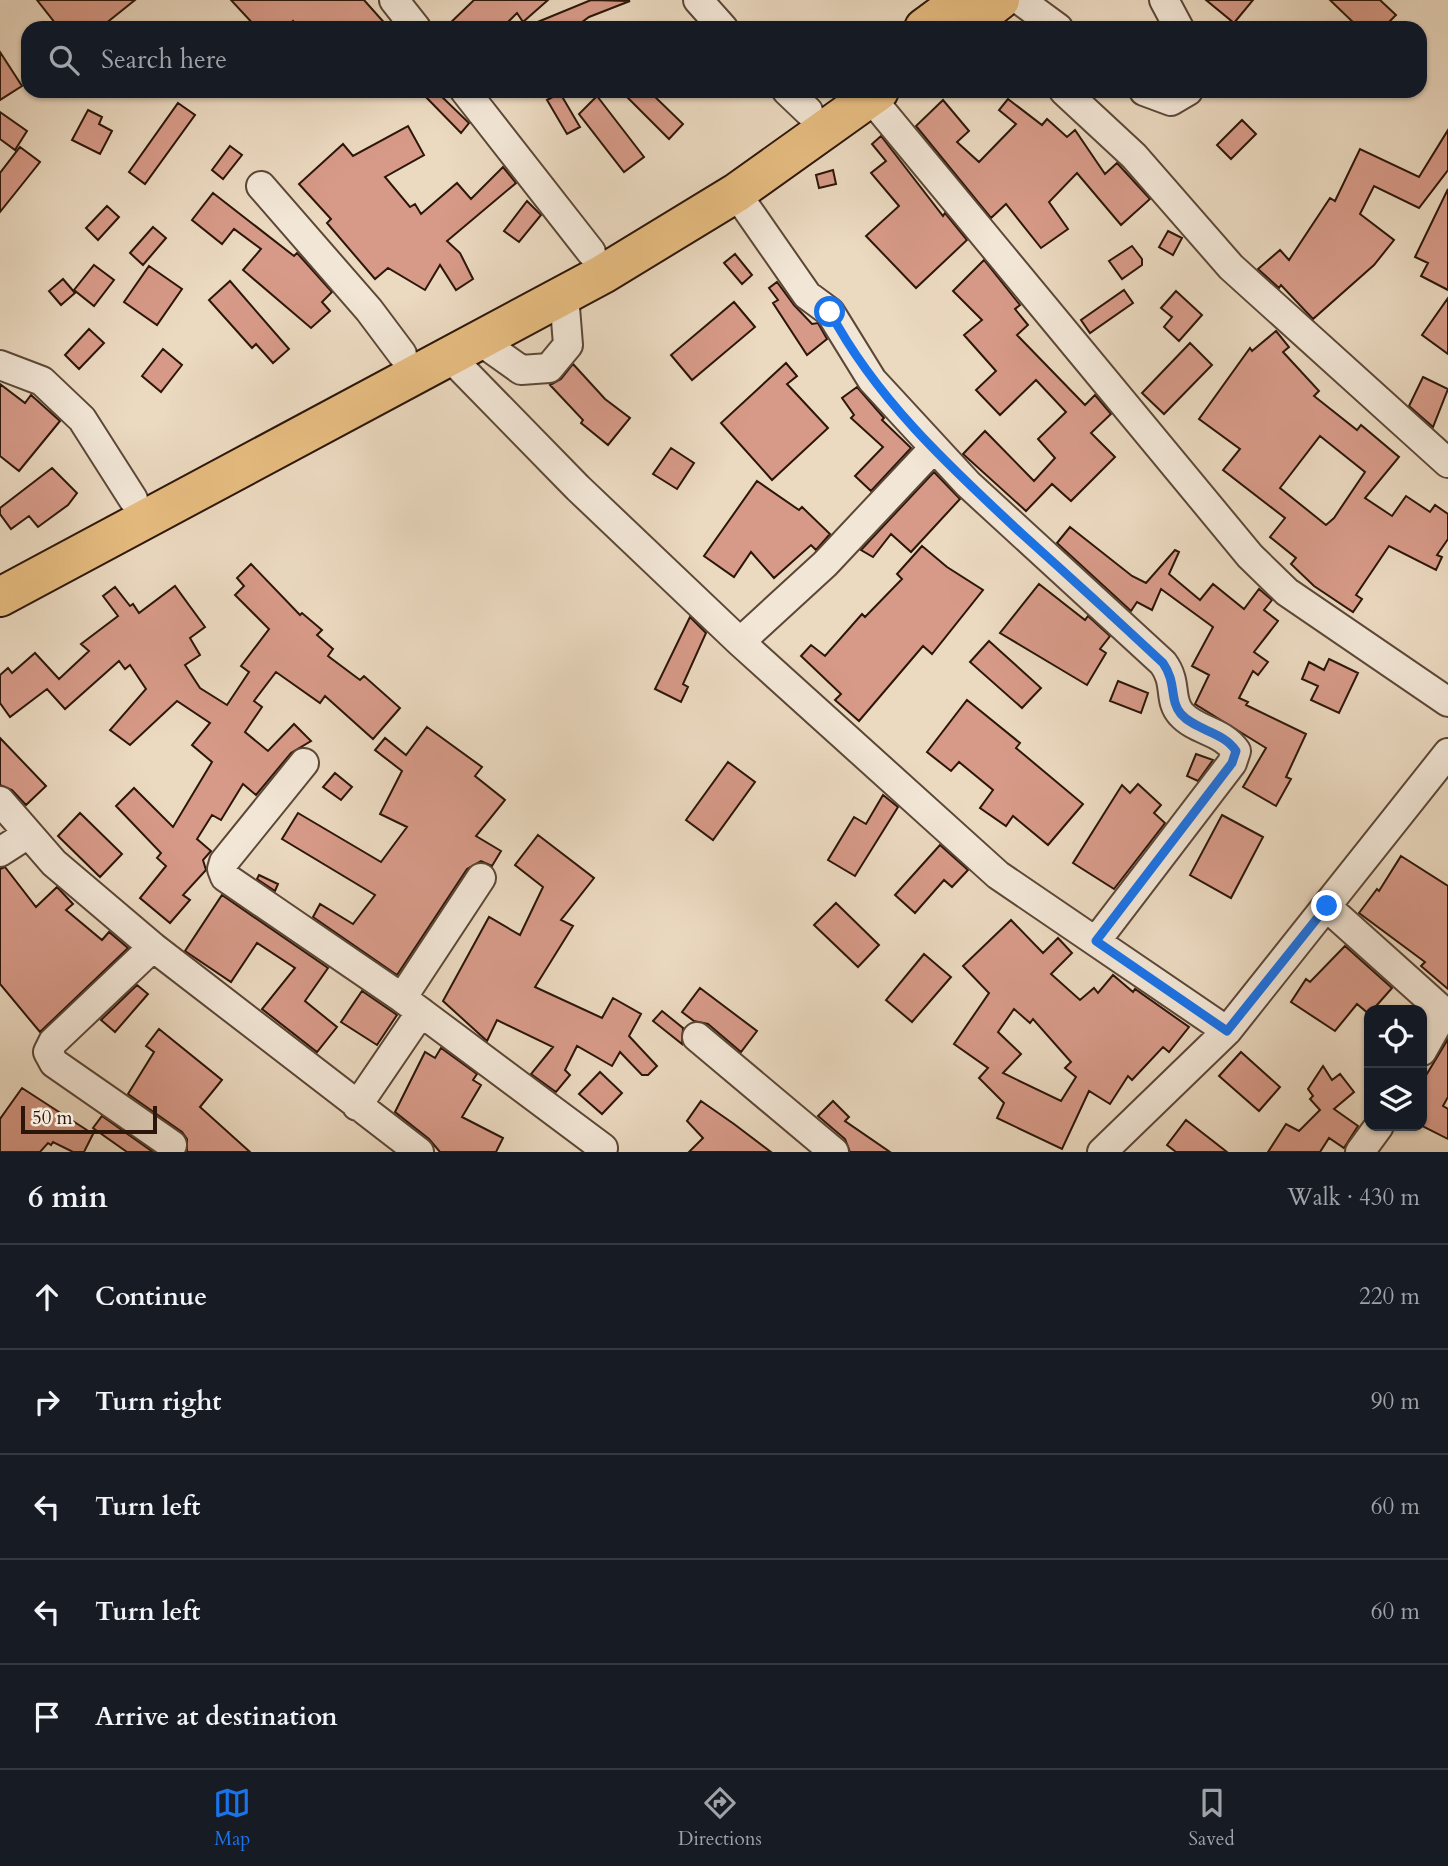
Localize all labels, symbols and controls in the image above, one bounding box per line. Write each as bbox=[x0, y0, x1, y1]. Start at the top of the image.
search box bbox=[21, 21, 1427, 98]
icon: search bbox=[45, 41, 83, 79]
text: Search here bbox=[101, 42, 227, 77]
route start bbox=[814, 296, 845, 327]
route end bbox=[1311, 890, 1342, 921]
map controls bbox=[1364, 1005, 1427, 1131]
button: locate bbox=[1364, 1005, 1427, 1068]
button: layers bbox=[1364, 1068, 1427, 1131]
scale bar bbox=[21, 1103, 158, 1135]
text: 50 m bbox=[32, 1105, 73, 1131]
text: 6 min bbox=[28, 1177, 108, 1218]
text: Walk · 430 m bbox=[1287, 1182, 1420, 1213]
icon: ahead bbox=[28, 1278, 66, 1316]
text: Continue bbox=[95, 1279, 207, 1314]
text: 220 m bbox=[1359, 1281, 1420, 1312]
icon: right bbox=[28, 1383, 66, 1421]
text: Turn right bbox=[95, 1384, 222, 1419]
text: 90 m bbox=[1371, 1386, 1420, 1417]
icon: left bbox=[28, 1488, 66, 1526]
text: Turn left bbox=[95, 1489, 200, 1524]
text: 60 m bbox=[1371, 1491, 1420, 1522]
icon: left bbox=[28, 1593, 66, 1631]
text: Turn left bbox=[95, 1594, 200, 1629]
text: 60 m bbox=[1371, 1596, 1420, 1627]
icon: arrive bbox=[28, 1698, 66, 1736]
text: Arrive at destination bbox=[95, 1699, 338, 1734]
tab: Map bbox=[213, 1784, 251, 1852]
tab: Directions bbox=[678, 1784, 762, 1852]
tab: Saved bbox=[1189, 1784, 1235, 1852]

